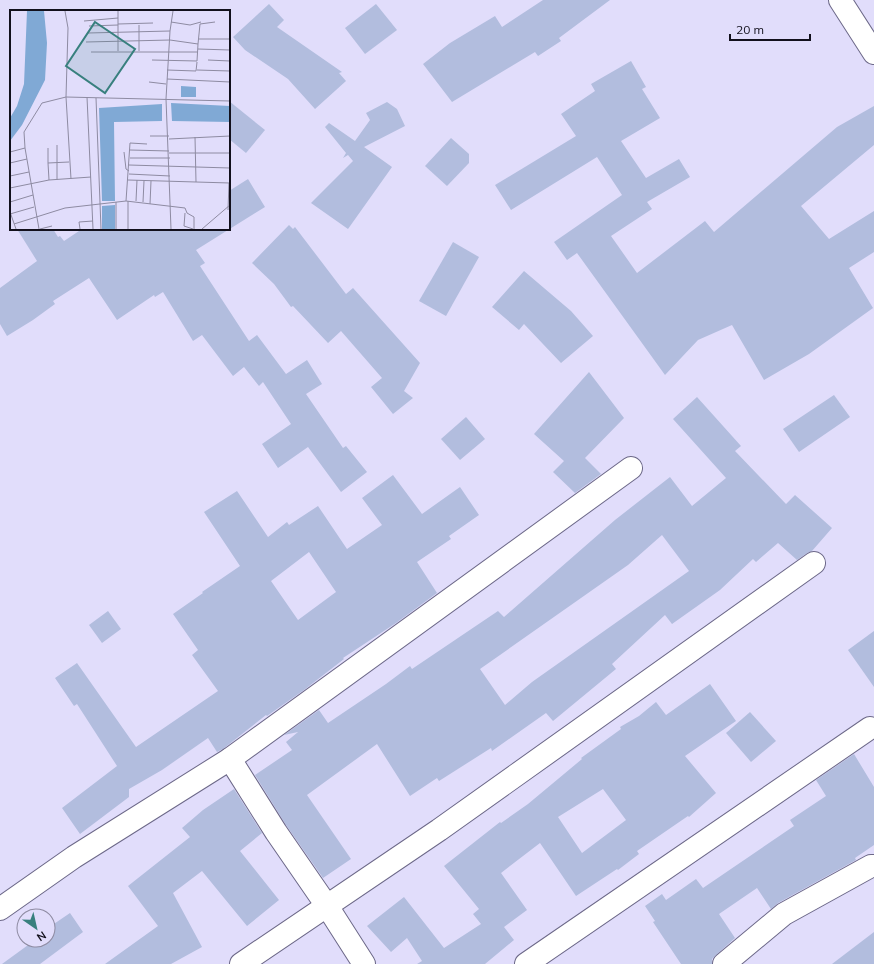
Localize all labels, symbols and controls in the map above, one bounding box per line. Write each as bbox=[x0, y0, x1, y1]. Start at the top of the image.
inset map bbox=[10, 10, 230, 230]
scale bar bbox=[730, 16, 810, 42]
text: 20 m bbox=[736, 22, 764, 37]
north arrow bbox=[16, 908, 56, 948]
text: N bbox=[34, 928, 49, 944]

